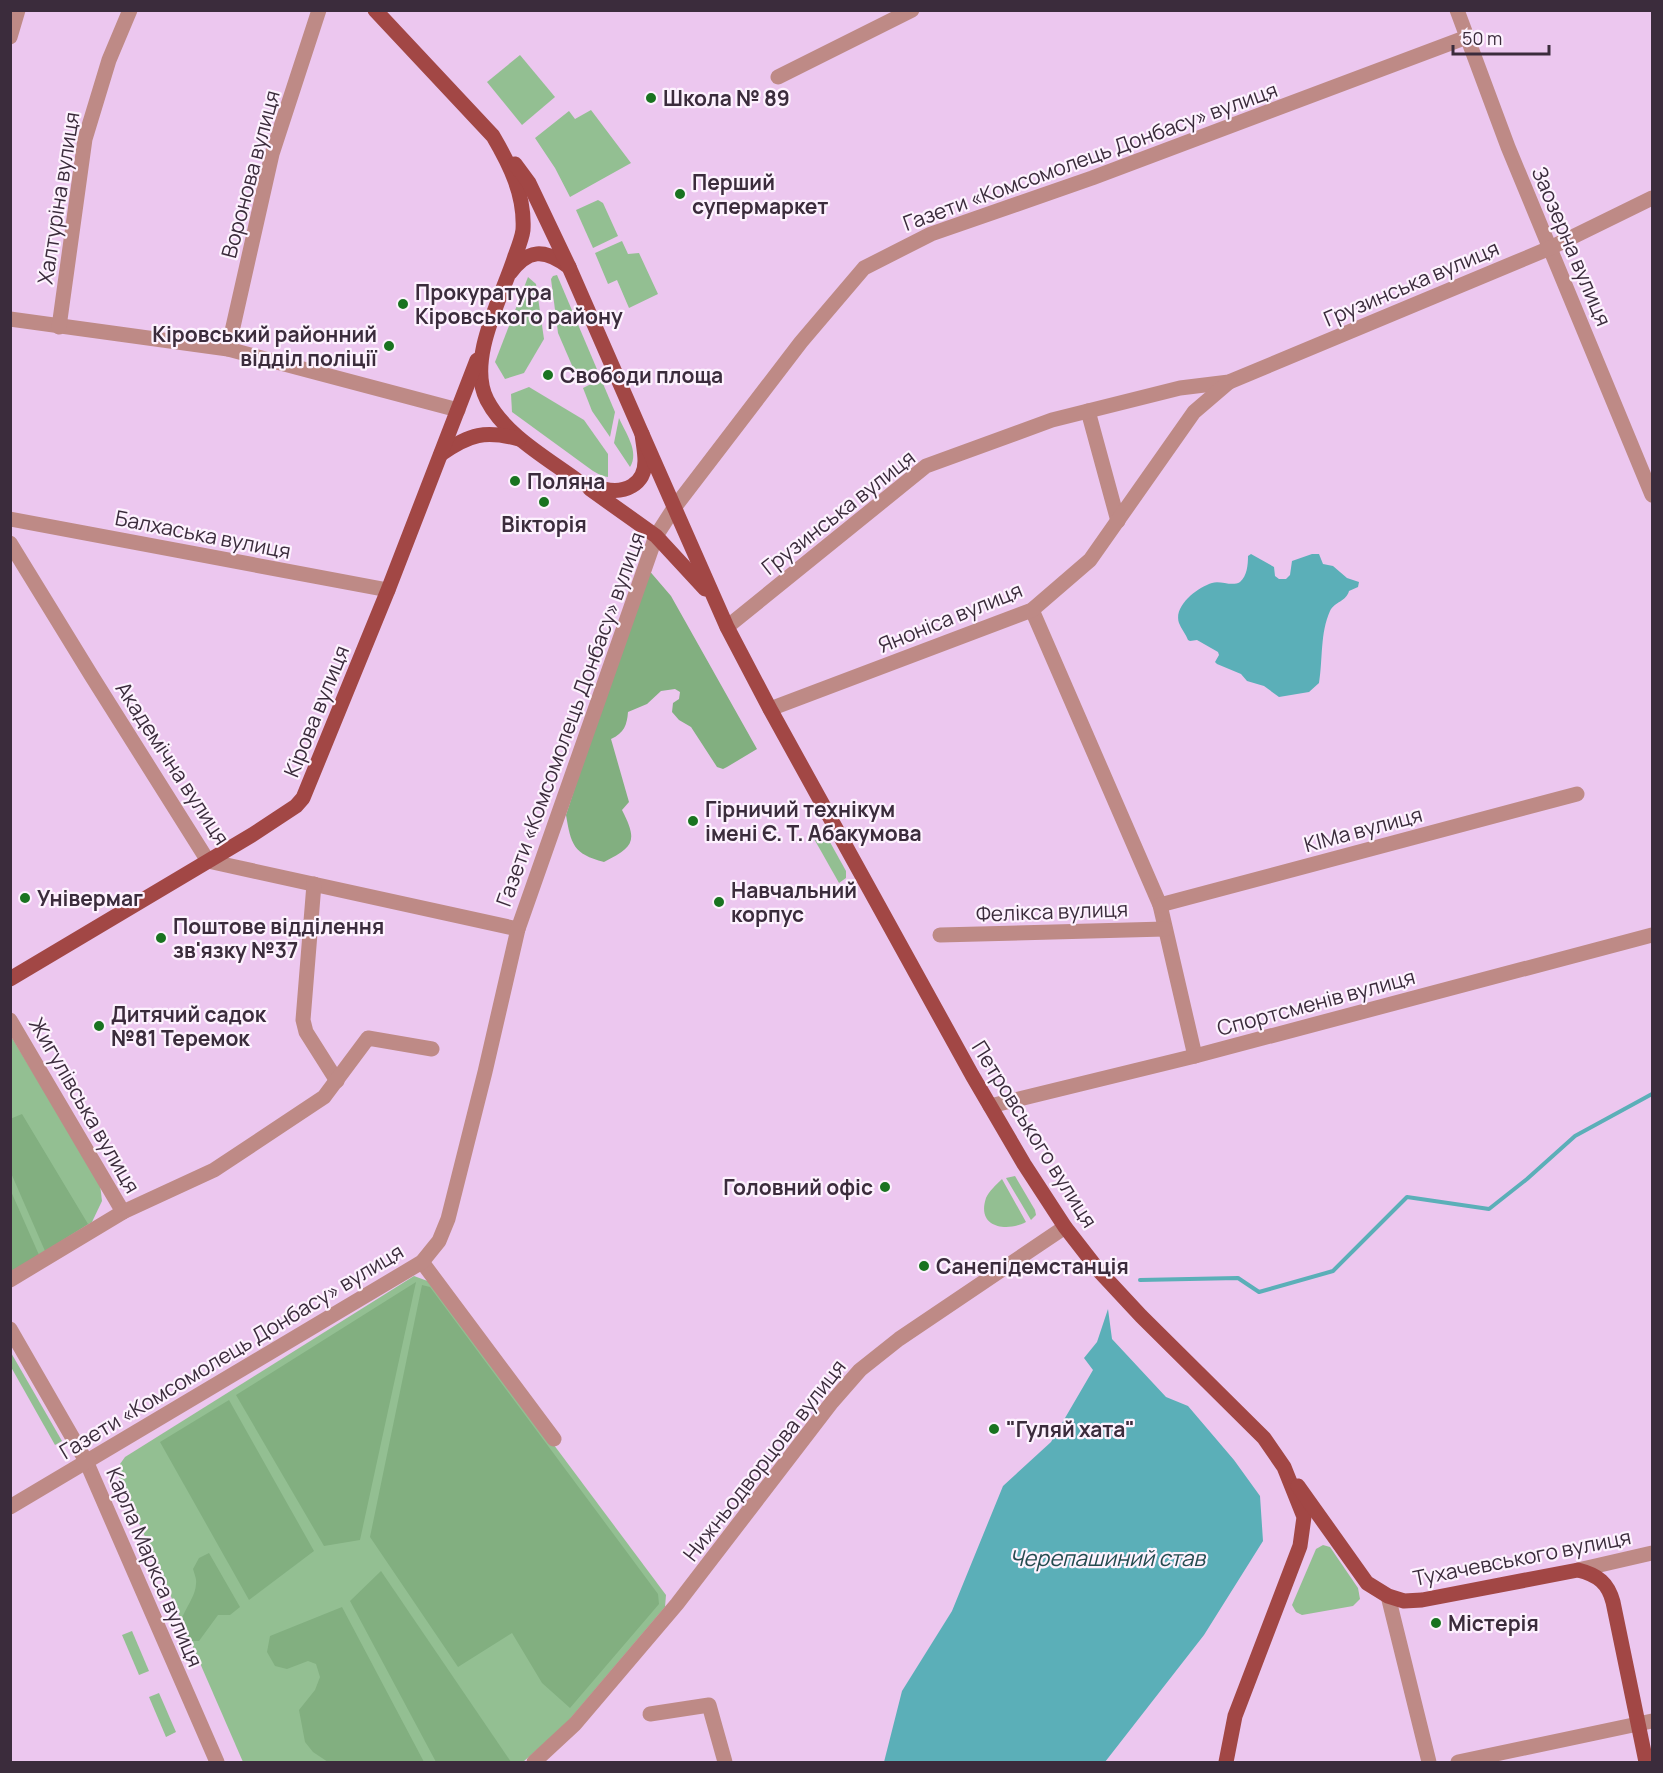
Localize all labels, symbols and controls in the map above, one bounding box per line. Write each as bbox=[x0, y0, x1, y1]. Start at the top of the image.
scale bar bbox=[1453, 18, 1549, 56]
text: 50 m bbox=[1462, 26, 1502, 50]
street label: Газети «Комсомолець Донбасу» вулиця bbox=[899, 75, 1281, 237]
place label: Школа № 89 bbox=[663, 84, 790, 112]
street label: Воронова вулиця bbox=[214, 87, 286, 261]
marker: Школа № 89 bbox=[644, 91, 658, 105]
street label: Халтуріна вулиця bbox=[31, 110, 85, 286]
street label: Заозерна вулиця bbox=[1526, 162, 1618, 330]
place label: Перший супермаркет bbox=[692, 168, 828, 220]
marker: Перший супермаркет bbox=[673, 187, 687, 201]
street label: Грузинська вулиця bbox=[1319, 233, 1503, 333]
place label: Прокуратура Кіровського району bbox=[415, 278, 623, 330]
marker: Прокуратура Кіровського району bbox=[396, 297, 410, 311]
place label: Кіровський районний відділ поліції bbox=[152, 320, 378, 372]
marker: Кіровський районний відділ поліції bbox=[382, 339, 396, 353]
place label: Свободи площа bbox=[560, 361, 723, 389]
marker: Свободи площа bbox=[541, 368, 555, 382]
street label: Грузинська вулиця bbox=[755, 443, 921, 581]
place label: Поляна bbox=[527, 467, 605, 495]
marker: Поляна bbox=[508, 474, 522, 488]
marker: Вікторія bbox=[537, 495, 551, 509]
street label: Балхаська вулиця bbox=[113, 503, 293, 565]
place label: Вікторія bbox=[501, 510, 587, 538]
street label: Газети «Комсомолець Донбасу» вулиця bbox=[489, 528, 651, 910]
street label: Яноніса вулиця bbox=[874, 575, 1026, 659]
street label: Кірова вулиця bbox=[277, 641, 355, 781]
street label: Академічна вулиця bbox=[110, 676, 236, 850]
place label: Гірничий технікум імені Є. Т. Абакумова bbox=[705, 795, 922, 847]
street label: КІМа вулиця bbox=[1301, 800, 1425, 858]
marker: Гірничий технікум імені Є. Т. Абакумова bbox=[686, 814, 700, 828]
place label: Навчальний корпус bbox=[731, 876, 857, 928]
place label: Універмаг bbox=[37, 884, 143, 912]
marker: Універмаг bbox=[18, 891, 32, 905]
street label: Фелікса вулиця bbox=[975, 894, 1129, 928]
marker: Навчальний корпус bbox=[712, 895, 726, 909]
place label: Поштове відділення зв'язку №37 bbox=[173, 912, 384, 964]
marker: Поштове відділення зв'язку №37 bbox=[154, 931, 168, 945]
street label: Спортсменів вулиця bbox=[1214, 962, 1418, 1042]
place label: Дитячий садок №81 Теремок bbox=[111, 1000, 267, 1052]
street label: Жигулівська вулиця bbox=[23, 1012, 147, 1198]
marker: Дитячий садок №81 Теремок bbox=[92, 1019, 106, 1033]
street label: Петровського вулиця bbox=[966, 1035, 1104, 1233]
place label: Головний офіс bbox=[723, 1173, 873, 1201]
marker: Головний офіс bbox=[878, 1180, 892, 1194]
street label: Газети «Комсомолець Донбасу» вулиця bbox=[54, 1237, 408, 1465]
place label: Санепідемстанція bbox=[936, 1252, 1129, 1280]
marker: Санепідемстанція bbox=[917, 1259, 931, 1273]
street label: Нижньодворцова вулиця bbox=[676, 1353, 852, 1567]
place label: "Гуляй хата" bbox=[1006, 1415, 1135, 1443]
marker: "Гуляй хата" bbox=[987, 1422, 1001, 1436]
street label: Карла Маркса вулиця bbox=[100, 1463, 210, 1671]
street label: Тухачевського вулиця bbox=[1411, 1522, 1633, 1592]
water label: Черепашиний став bbox=[1009, 1543, 1206, 1573]
place label: Містерія bbox=[1448, 1609, 1539, 1637]
marker: Містерія bbox=[1429, 1616, 1443, 1630]

